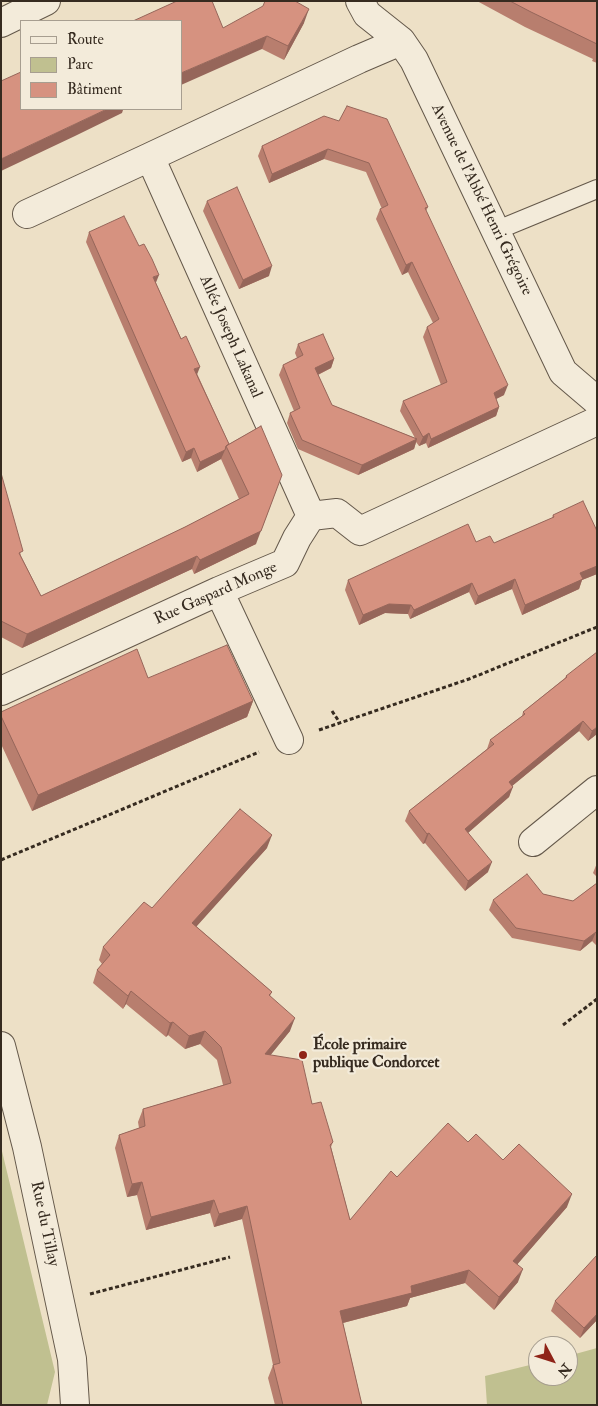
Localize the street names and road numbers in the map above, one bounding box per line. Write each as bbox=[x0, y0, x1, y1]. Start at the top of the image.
street label: Avenue de l'Abbé Henri Grégoire bbox=[426, 101, 536, 299]
street label: Allée Joseph Lakanal bbox=[194, 273, 266, 401]
street label: Rue Gaspard Monge bbox=[152, 558, 280, 630]
street label: Rue du Tillay bbox=[26, 1180, 62, 1268]

